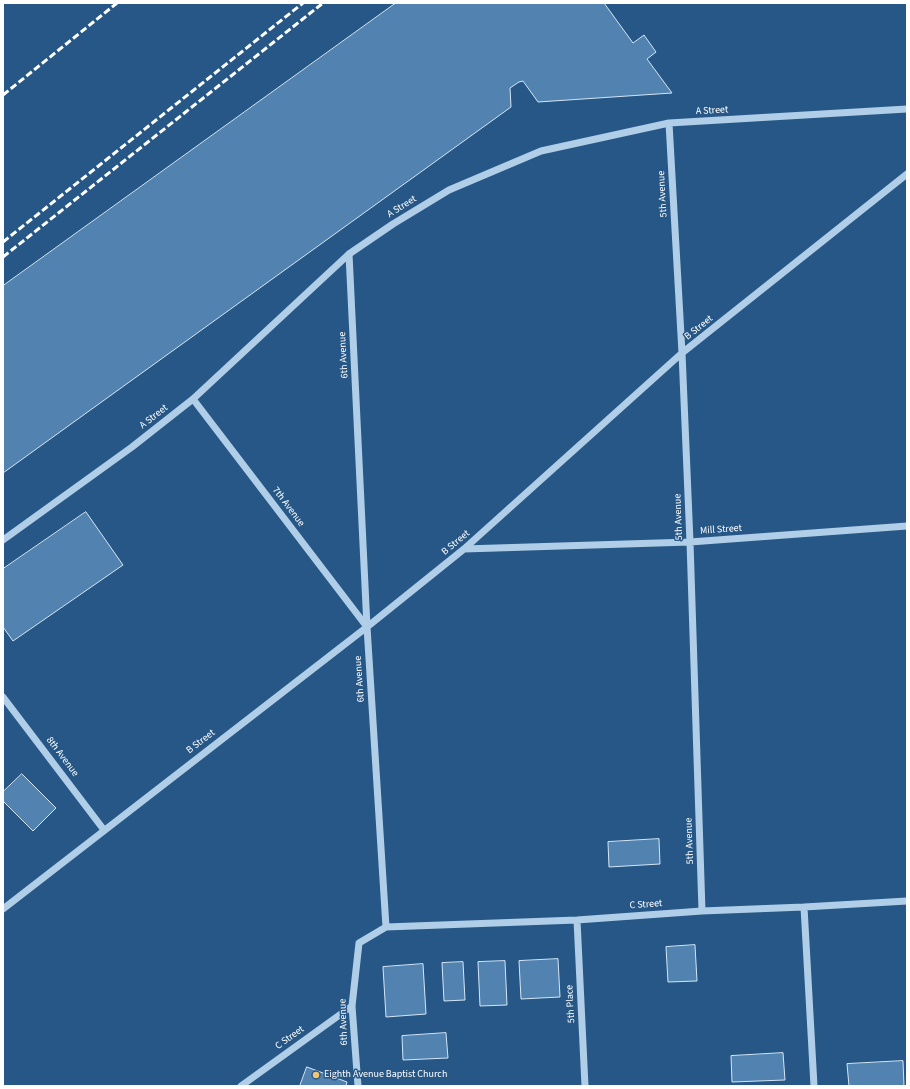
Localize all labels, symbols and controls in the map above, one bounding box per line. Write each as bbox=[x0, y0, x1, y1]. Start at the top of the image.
street label: A Street bbox=[695, 104, 729, 118]
street label: 5th Avenue bbox=[656, 170, 670, 218]
street label: A Street bbox=[385, 193, 419, 221]
street label: B Street bbox=[682, 313, 716, 343]
street label: 6th Avenue bbox=[337, 331, 351, 379]
street label: A Street bbox=[138, 402, 170, 432]
street label: 7th Avenue bbox=[269, 485, 307, 529]
street label: 5th Avenue bbox=[672, 494, 686, 540]
street label: Mill Street bbox=[700, 523, 742, 537]
street label: B Street bbox=[440, 528, 472, 558]
street label: 6th Avenue bbox=[352, 655, 368, 703]
street label: B Street bbox=[184, 727, 218, 757]
street label: 8th Avenue bbox=[43, 735, 81, 779]
street label: 5th Avenue bbox=[683, 818, 697, 864]
street label: C Street bbox=[629, 898, 663, 912]
street label: 5th Place bbox=[564, 985, 578, 1023]
street label: 6th Avenue bbox=[337, 999, 351, 1045]
street label: C Street bbox=[273, 1024, 307, 1052]
place label: Eighth Avenue Baptist Church bbox=[324, 1069, 447, 1081]
marker: Eighth Avenue Baptist Church bbox=[311, 1070, 321, 1080]

